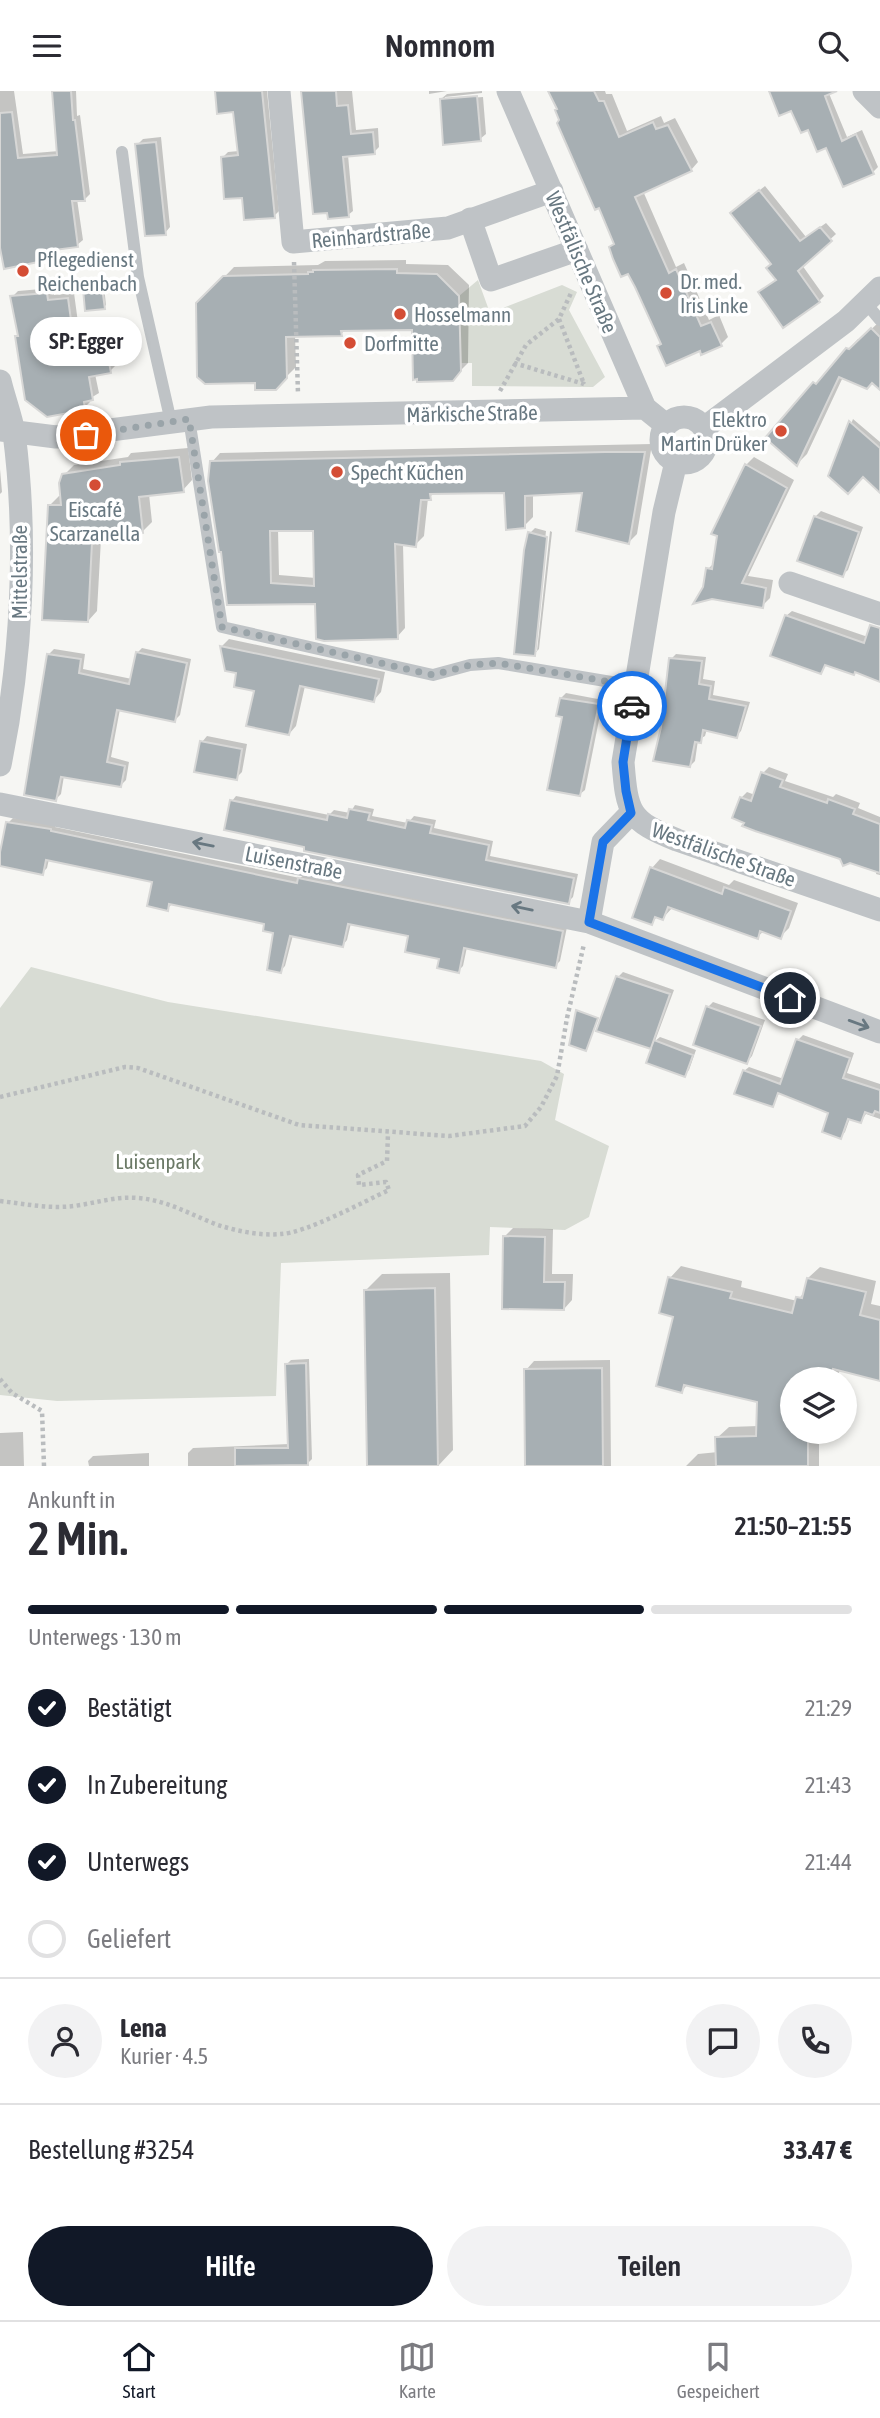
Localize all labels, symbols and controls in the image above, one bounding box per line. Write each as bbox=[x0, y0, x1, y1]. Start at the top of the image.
icon: menu bbox=[28, 27, 66, 65]
text: Nomnom bbox=[385, 27, 495, 64]
icon: search bbox=[814, 27, 852, 65]
street label: Westfälische Straße bbox=[541, 188, 623, 336]
street label: Reinhardstraße bbox=[310, 218, 432, 252]
place label: Pflegedienst Reichenbach bbox=[37, 247, 137, 295]
marker: Pflegedienst Reichenbach bbox=[15, 263, 31, 279]
place label: Dr. med. Iris Linke bbox=[680, 269, 748, 317]
marker: Dr. med. Iris Linke bbox=[658, 285, 674, 301]
place label: Hosselmann bbox=[414, 302, 511, 326]
marker: Hosselmann bbox=[392, 306, 408, 322]
callout: SP: Egger bbox=[30, 316, 142, 365]
text: SP: Egger bbox=[49, 328, 123, 354]
place label: Dorfmitte bbox=[364, 331, 439, 355]
marker: Dorfmitte bbox=[342, 335, 358, 351]
street label: Märkische Straße bbox=[406, 400, 538, 426]
pin bbox=[56, 405, 116, 465]
place label: Elektro Martin Drüker bbox=[661, 407, 768, 455]
icon: bag bbox=[67, 416, 105, 454]
marker: Elektro Martin Drüker bbox=[773, 423, 789, 439]
place label: Specht Küchen bbox=[351, 460, 464, 484]
marker: Specht Küchen bbox=[329, 464, 345, 480]
marker: Eiscafé Scarzanella bbox=[87, 477, 103, 493]
place label: Eiscafé Scarzanella bbox=[50, 497, 140, 545]
street label: Mittelstraße bbox=[7, 525, 31, 619]
courier bbox=[597, 671, 667, 741]
icon: car bbox=[613, 687, 651, 725]
street label: Westfälische Straße bbox=[649, 817, 799, 891]
one-way arrow bbox=[192, 836, 215, 850]
street label: Luisenstraße bbox=[243, 841, 345, 883]
one-way arrow bbox=[511, 901, 534, 915]
pin bbox=[760, 968, 820, 1028]
icon: home bbox=[771, 979, 809, 1017]
one-way arrow bbox=[847, 1019, 869, 1031]
park label: Luisenpark bbox=[115, 1149, 201, 1173]
map controls bbox=[780, 1367, 857, 1444]
button: layers bbox=[780, 1367, 857, 1444]
text: Ankunft in bbox=[28, 1487, 115, 1513]
text: 21:50–21:55 bbox=[735, 1511, 852, 1541]
text: 2 Min. bbox=[28, 1512, 128, 1565]
text: Unterwegs · 130 m bbox=[28, 1624, 182, 1650]
icon: check bbox=[28, 1689, 66, 1727]
text: Bestätigt bbox=[87, 1693, 172, 1723]
text: 21:29 bbox=[805, 1695, 852, 1721]
icon: check bbox=[28, 1766, 66, 1804]
text: In Zubereitung bbox=[87, 1770, 227, 1800]
text: 21:43 bbox=[805, 1772, 852, 1798]
icon: check bbox=[28, 1843, 66, 1881]
text: Unterwegs bbox=[87, 1847, 189, 1877]
text: 21:44 bbox=[805, 1849, 852, 1875]
text: Geliefert bbox=[87, 1924, 171, 1954]
button: person bbox=[28, 2004, 102, 2078]
button: chat bbox=[686, 2004, 760, 2078]
button: phone bbox=[778, 2004, 852, 2078]
text: Lena bbox=[120, 2013, 167, 2043]
text: Kurier · 4.5 bbox=[120, 2043, 208, 2069]
text: Bestellung #3254 bbox=[28, 2135, 194, 2165]
text: 33.47 € bbox=[783, 2135, 852, 2165]
button: Hilfe bbox=[28, 2226, 433, 2306]
button: Teilen bbox=[447, 2226, 852, 2306]
tab: Start bbox=[120, 2338, 158, 2402]
tab: Karte bbox=[398, 2338, 436, 2402]
tab: Gespeichert bbox=[677, 2338, 760, 2402]

